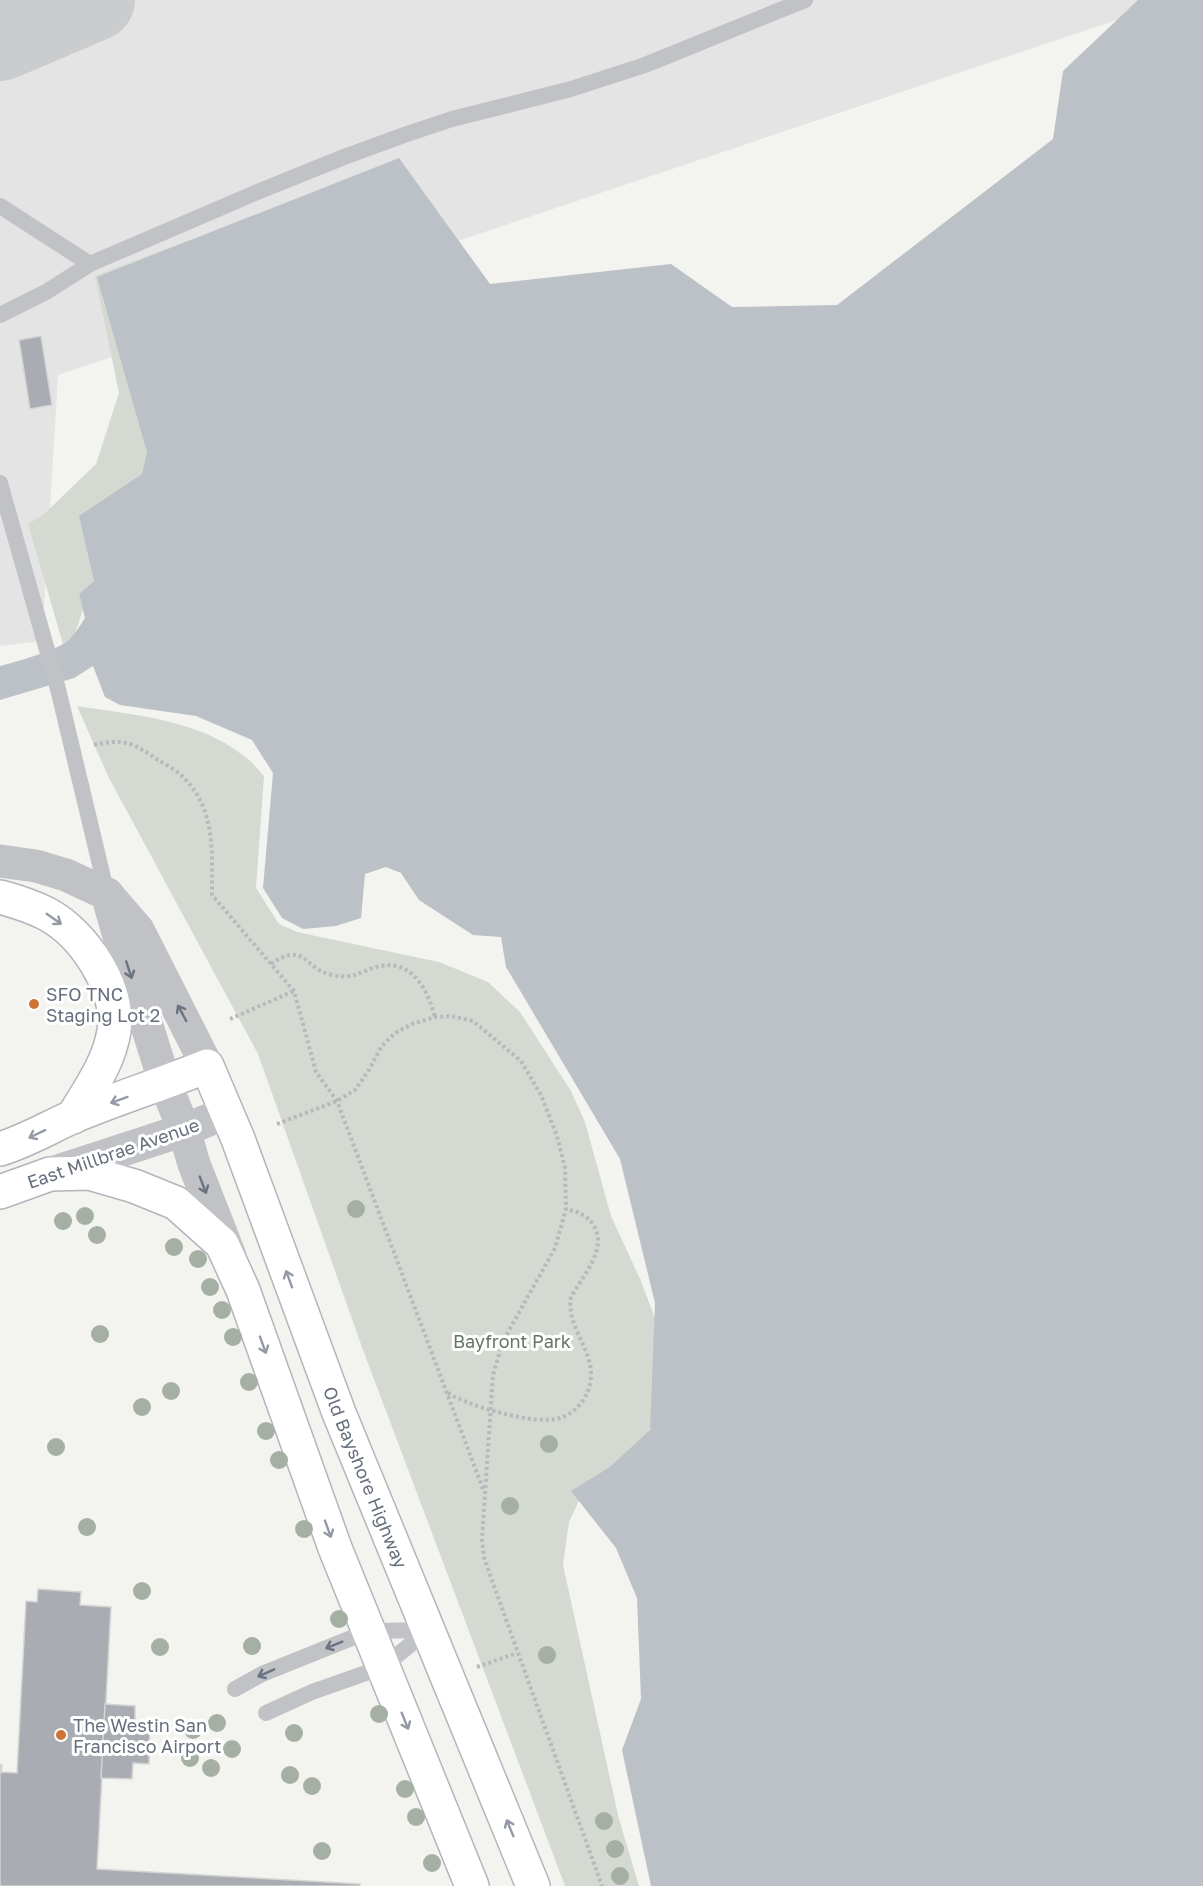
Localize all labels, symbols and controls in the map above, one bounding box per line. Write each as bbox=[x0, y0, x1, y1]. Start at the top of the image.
one-way arrow bbox=[45, 913, 61, 925]
one-way arrow bbox=[124, 960, 135, 979]
place label: SFO TNC Staging Lot 2 bbox=[46, 983, 160, 1026]
marker: SFO TNC Staging Lot 2 bbox=[27, 997, 41, 1011]
one-way arrow bbox=[175, 1005, 187, 1023]
one-way arrow bbox=[110, 1096, 129, 1107]
street label: East Millbrae Avenue bbox=[24, 1113, 202, 1193]
one-way arrow bbox=[28, 1129, 46, 1141]
one-way arrow bbox=[198, 1175, 209, 1194]
one-way arrow bbox=[283, 1270, 294, 1289]
park label: Bayfront Park bbox=[453, 1330, 571, 1352]
one-way arrow bbox=[258, 1335, 269, 1354]
street label: Old Bayshore Highway bbox=[319, 1383, 412, 1571]
one-way arrow bbox=[324, 1519, 335, 1538]
one-way arrow bbox=[325, 1640, 343, 1651]
one-way arrow bbox=[257, 1668, 275, 1679]
one-way arrow bbox=[400, 1711, 411, 1729]
place label: The Westin San Francisco Airport bbox=[73, 1714, 221, 1757]
marker: The Westin San Francisco Airport bbox=[54, 1728, 68, 1742]
one-way arrow bbox=[504, 1819, 515, 1838]

